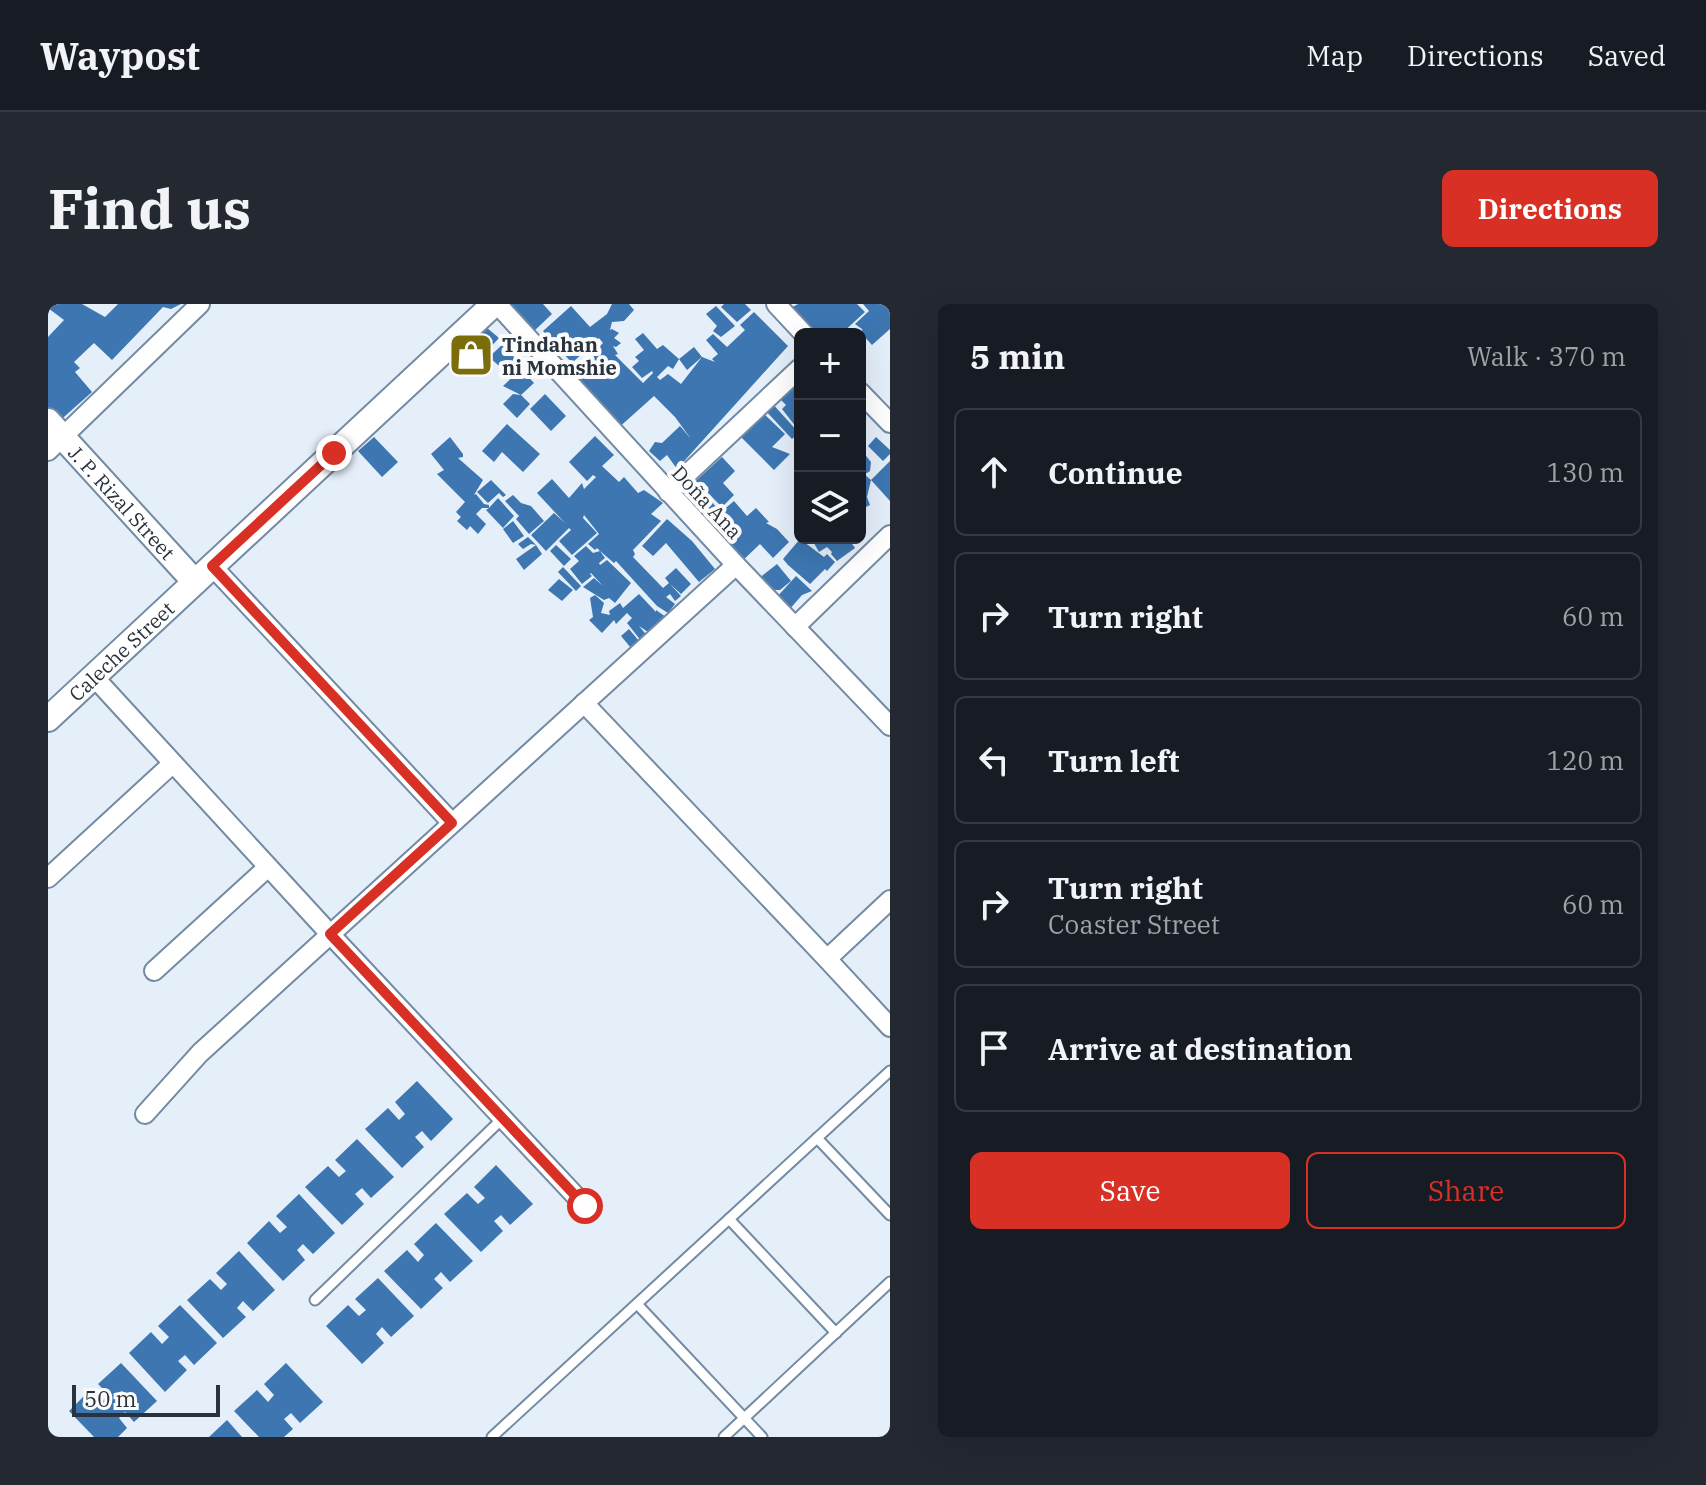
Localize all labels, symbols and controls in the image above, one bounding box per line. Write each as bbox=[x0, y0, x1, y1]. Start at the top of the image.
text: Waypost bbox=[40, 31, 200, 80]
text: Map bbox=[1306, 37, 1363, 74]
text: Directions bbox=[1407, 37, 1544, 74]
text: Saved bbox=[1588, 37, 1666, 74]
button: Directions bbox=[1442, 170, 1658, 247]
text: Find us bbox=[48, 172, 251, 244]
map controls bbox=[794, 328, 866, 544]
button: + bbox=[794, 328, 866, 400]
shop icon: Tindahan ni Momshie bbox=[447, 331, 495, 379]
place label: Tindahan ni Momshie bbox=[502, 331, 617, 381]
text: 5 min bbox=[970, 334, 1065, 378]
text: Walk · 370 m bbox=[1467, 339, 1626, 373]
button: − bbox=[794, 400, 866, 472]
route end bbox=[316, 435, 352, 471]
street label: J. P. Rizal Street bbox=[63, 439, 181, 565]
icon: ahead bbox=[972, 450, 1016, 494]
text: Continue bbox=[1048, 453, 1183, 492]
text: 130 m bbox=[1546, 455, 1624, 489]
street label: Doña Ana bbox=[666, 459, 748, 545]
button: layers bbox=[794, 472, 866, 544]
icon: right bbox=[972, 594, 1016, 638]
street label: Caleche Street bbox=[63, 595, 180, 707]
text: Turn right bbox=[1048, 597, 1203, 636]
text: 60 m bbox=[1562, 599, 1624, 633]
icon: left bbox=[972, 738, 1016, 782]
text: Turn left bbox=[1048, 741, 1180, 780]
text: 120 m bbox=[1546, 743, 1624, 777]
text: Turn right bbox=[1048, 868, 1203, 907]
icon: right bbox=[972, 882, 1016, 926]
text: 60 m bbox=[1562, 887, 1624, 921]
text: Coaster Street bbox=[1048, 907, 1220, 941]
icon: arrive bbox=[972, 1026, 1016, 1070]
text: Arrive at destination bbox=[1048, 1029, 1353, 1068]
button: Save bbox=[970, 1152, 1290, 1229]
button: Share bbox=[1306, 1152, 1626, 1229]
route start bbox=[567, 1188, 603, 1224]
scale bar bbox=[72, 1381, 220, 1417]
text: 50 m bbox=[84, 1384, 136, 1413]

